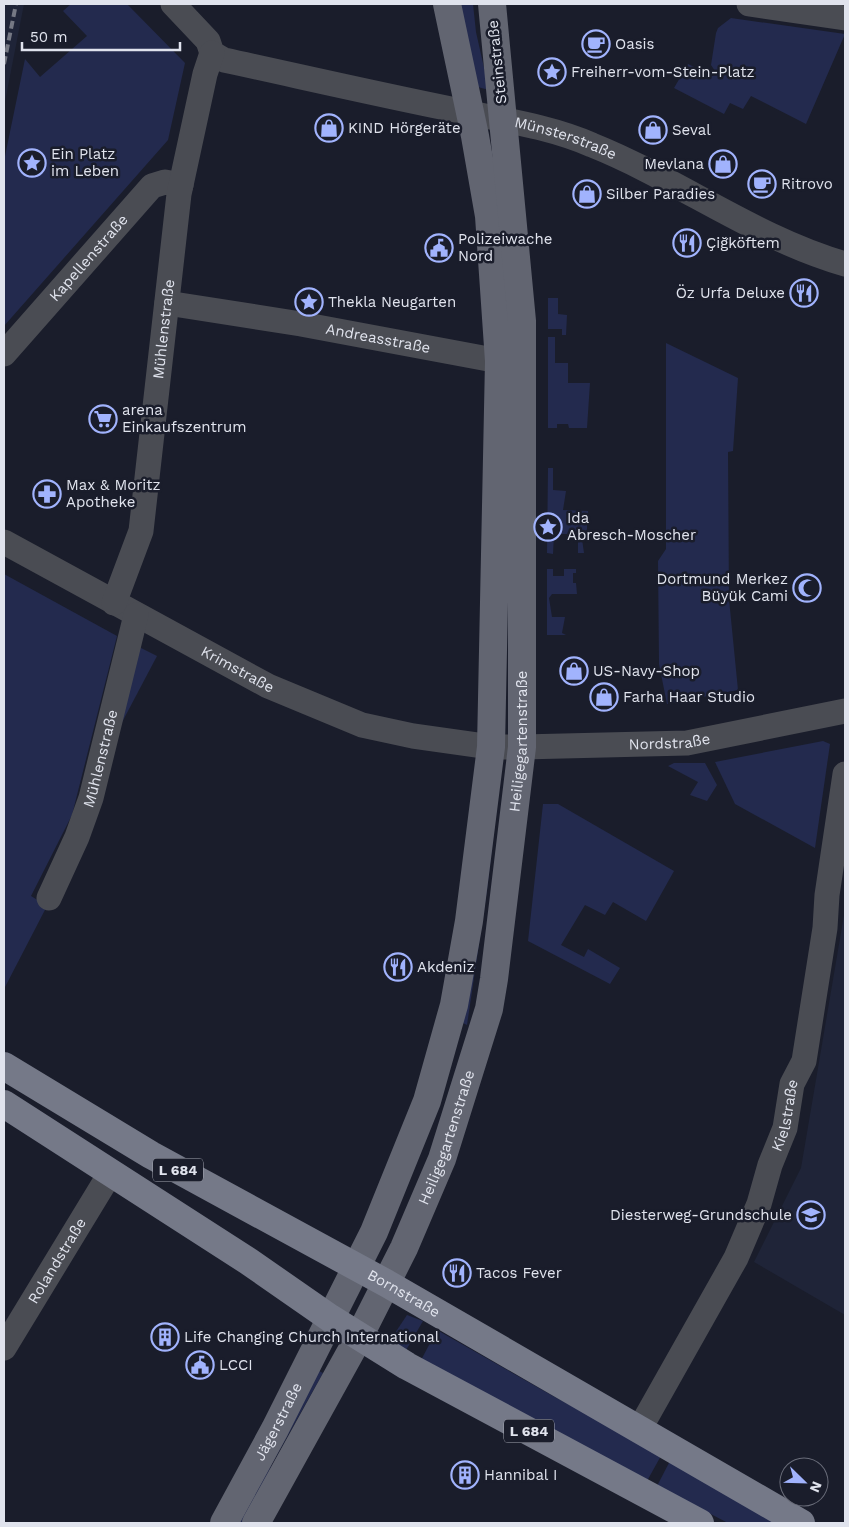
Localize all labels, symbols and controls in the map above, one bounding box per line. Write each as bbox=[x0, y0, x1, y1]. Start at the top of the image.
street label: Steinstraße bbox=[484, 19, 510, 105]
scale bar bbox=[22, 20, 180, 52]
text: 50 m bbox=[30, 28, 67, 46]
cafe icon: Oasis bbox=[581, 29, 611, 59]
place label: Oasis bbox=[615, 35, 655, 53]
place icon: Freiherr-vom-Stein-Platz bbox=[537, 57, 567, 87]
place label: Freiherr-vom-Stein-Platz bbox=[571, 63, 755, 81]
shop icon: KIND Hörgeräte bbox=[314, 113, 344, 143]
street label: Münsterstraße bbox=[513, 113, 619, 163]
shop icon: Seval bbox=[638, 115, 668, 145]
place label: KIND Hörgeräte bbox=[348, 119, 461, 137]
place label: Seval bbox=[672, 121, 711, 139]
place label: Ein Platz im Leben bbox=[51, 145, 119, 180]
place icon: Ein Platz im Leben bbox=[17, 148, 47, 178]
shop icon: Mevlana bbox=[708, 149, 738, 179]
place label: Mevlana bbox=[644, 155, 705, 173]
cafe icon: Ritrovo bbox=[747, 169, 777, 199]
place label: Ritrovo bbox=[781, 175, 833, 193]
shop icon: Silber Paradies bbox=[572, 179, 602, 209]
place label: Silber Paradies bbox=[606, 185, 715, 203]
street label: Kapellenstraße bbox=[46, 211, 132, 305]
restaurant icon: Çiğköftem bbox=[672, 228, 702, 258]
place label: Polizeiwache Nord bbox=[458, 230, 552, 265]
public building icon: Polizeiwache Nord bbox=[424, 233, 454, 263]
place label: Çiğköftem bbox=[706, 234, 780, 252]
street label: Mühlenstraße bbox=[149, 278, 178, 380]
restaurant icon: Öz Urfa Deluxe bbox=[789, 278, 819, 308]
place label: Öz Urfa Deluxe bbox=[676, 284, 785, 302]
place icon: Thekla Neugarten bbox=[294, 287, 324, 317]
place label: Thekla Neugarten bbox=[328, 293, 456, 311]
street label: Andreasstraße bbox=[324, 320, 432, 357]
place label: arena Einkaufszentrum bbox=[122, 401, 246, 436]
supermarket icon: arena Einkaufszentrum bbox=[88, 404, 118, 434]
place label: Max & Moritz Apotheke bbox=[66, 476, 161, 511]
pharmacy icon: Max & Moritz Apotheke bbox=[32, 479, 62, 509]
place label: Ida Abresch-Moscher bbox=[567, 509, 696, 544]
place icon: Ida Abresch-Moscher bbox=[533, 512, 563, 542]
place label: Dortmund Merkez Büyük Cami bbox=[657, 570, 788, 605]
mosque icon: Dortmund Merkez Büyük Cami bbox=[792, 573, 822, 603]
street label: Krimstraße bbox=[198, 642, 277, 696]
shop icon: US-Navy-Shop bbox=[559, 656, 589, 686]
place label: US-Navy-Shop bbox=[593, 662, 700, 680]
street label: Heiligegartenstraße bbox=[505, 671, 531, 813]
shop icon: Farha Haar Studio bbox=[589, 682, 619, 712]
place label: Farha Haar Studio bbox=[623, 688, 755, 706]
street label: Mühlenstraße bbox=[79, 708, 121, 810]
street label: Nordstraße bbox=[628, 730, 712, 753]
restaurant icon: Akdeniz bbox=[383, 952, 413, 982]
place label: Akdeniz bbox=[417, 958, 474, 976]
street label: Heiligegartenstraße bbox=[414, 1068, 478, 1208]
street label: Kielstraße bbox=[767, 1076, 802, 1154]
road number: L 684 bbox=[153, 1158, 203, 1182]
school or university icon: Diesterweg-Grundschule bbox=[796, 1200, 826, 1230]
place label: Diesterweg-Grundschule bbox=[610, 1206, 792, 1224]
street label: Rolandstraße bbox=[24, 1215, 90, 1307]
restaurant icon: Tacos Fever bbox=[442, 1258, 472, 1288]
place label: Tacos Fever bbox=[476, 1264, 562, 1282]
street label: Bornstraße bbox=[364, 1266, 443, 1321]
building icon: Life Changing Church International bbox=[150, 1322, 180, 1352]
place label: Life Changing Church International bbox=[184, 1328, 440, 1346]
public building icon: LCCI bbox=[185, 1350, 215, 1380]
place label: LCCI bbox=[219, 1356, 253, 1374]
street label: Jägerstraße bbox=[250, 1379, 306, 1464]
road number: L 684 bbox=[504, 1420, 554, 1442]
north arrow bbox=[779, 1457, 829, 1507]
building icon: Hannibal I bbox=[450, 1460, 480, 1490]
place label: Hannibal I bbox=[484, 1466, 558, 1484]
text: N bbox=[807, 1479, 825, 1495]

